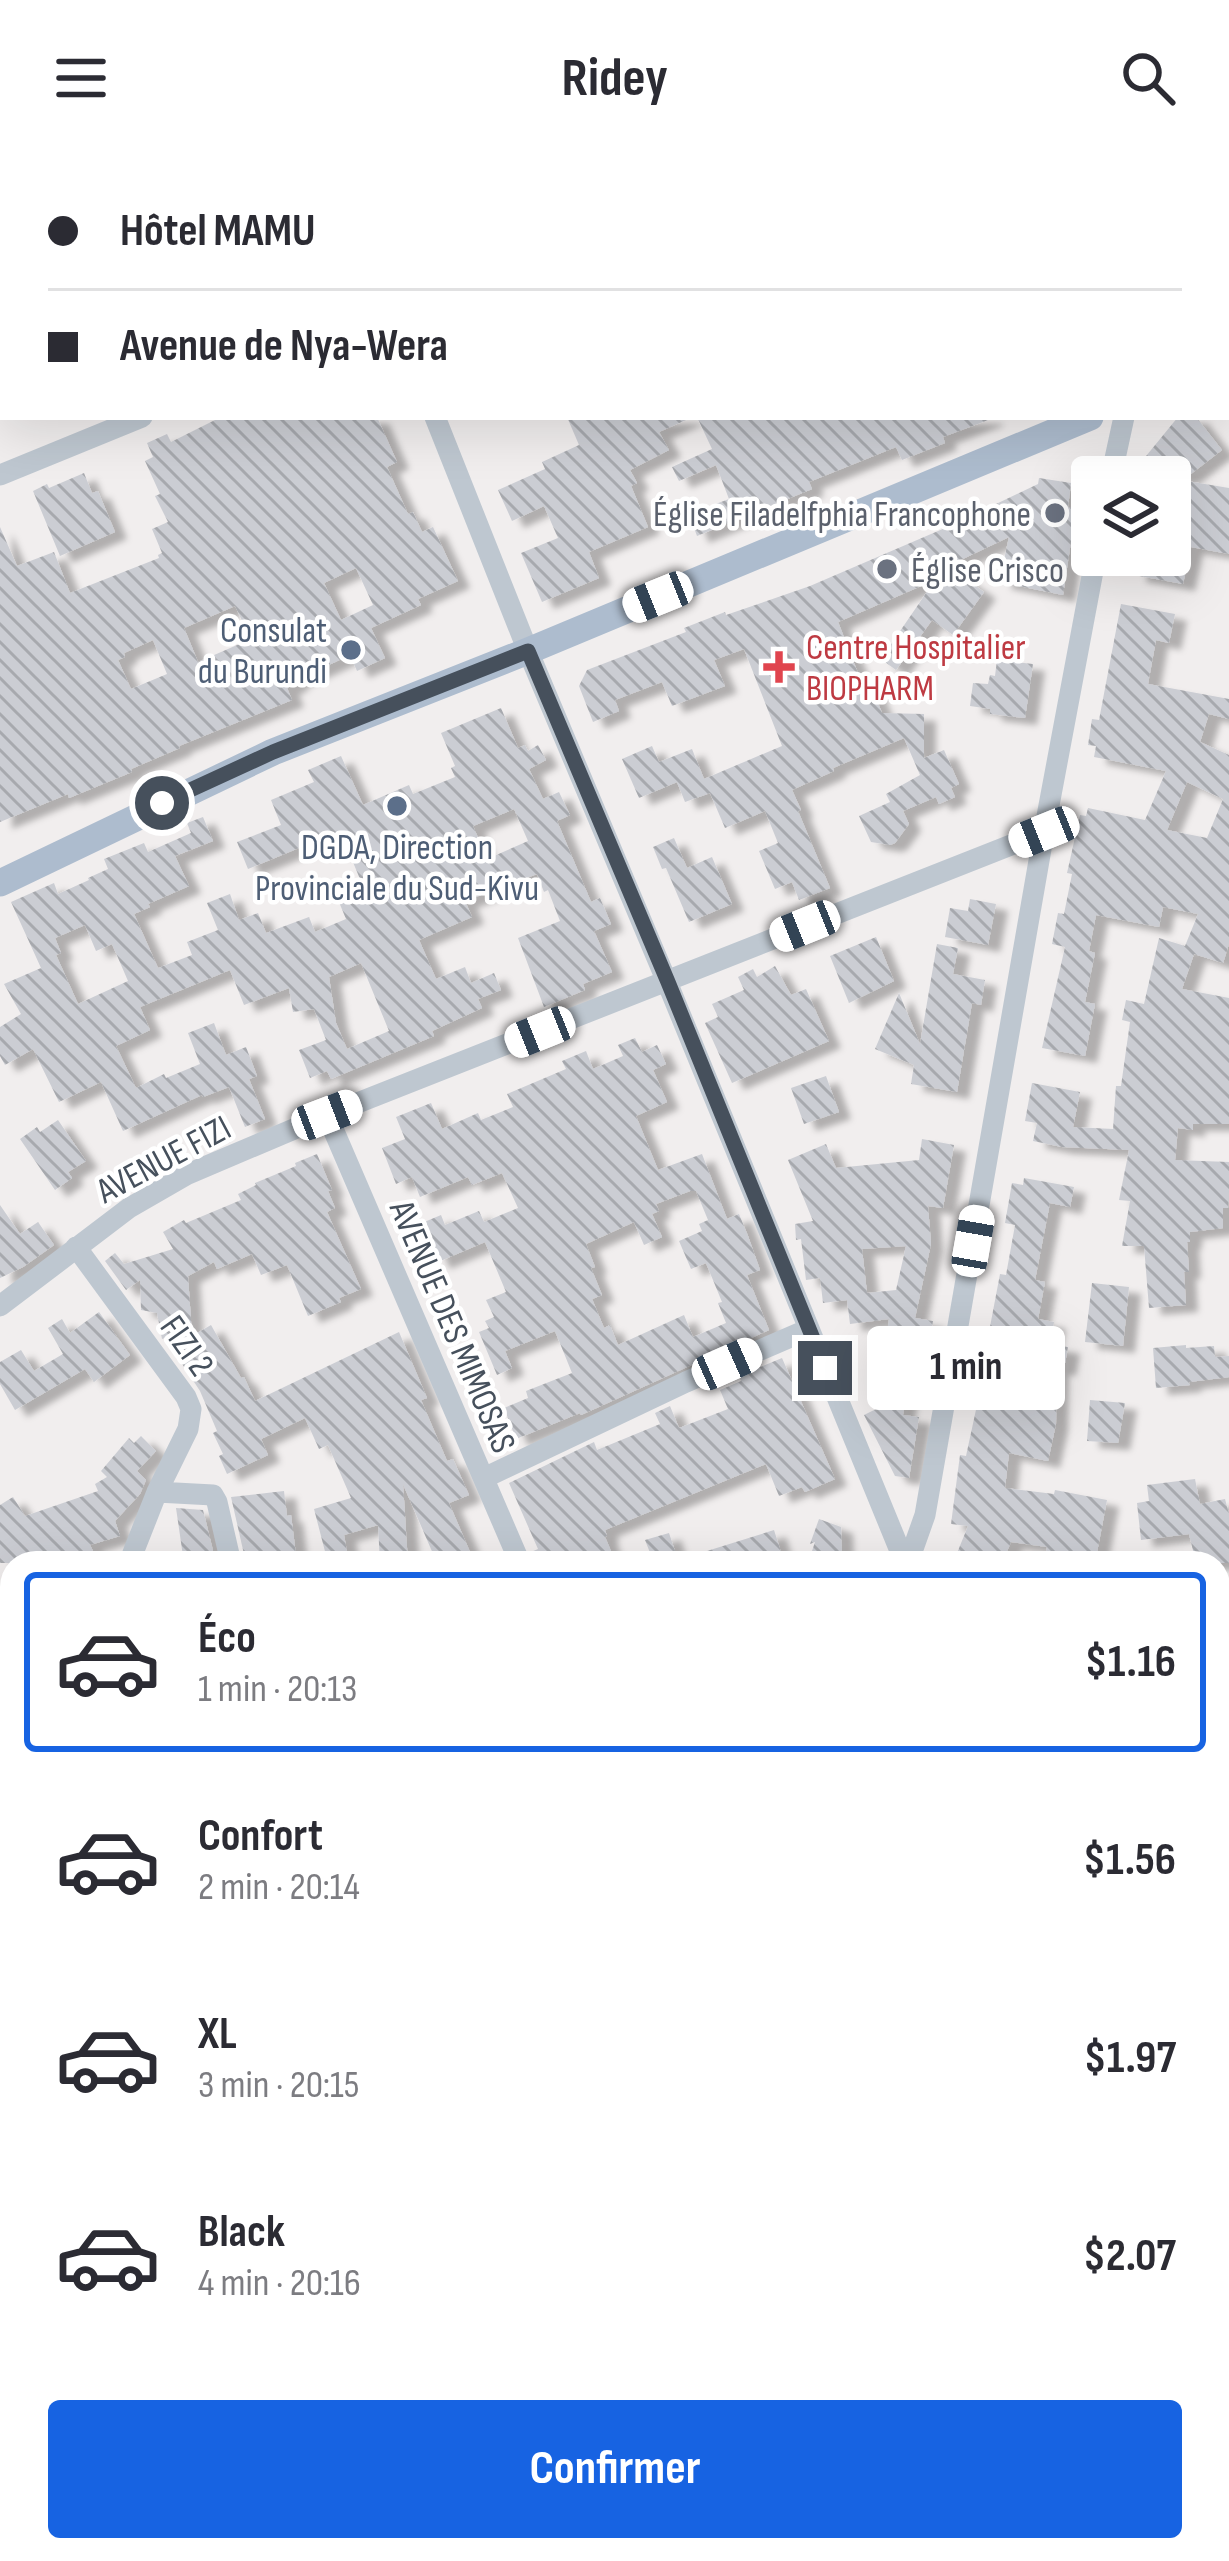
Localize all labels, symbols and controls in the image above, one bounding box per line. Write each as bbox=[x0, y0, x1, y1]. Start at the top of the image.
icon: menu bbox=[48, 45, 114, 111]
icon: search bbox=[1115, 45, 1181, 111]
text: Ridey bbox=[561, 46, 668, 111]
text: Hôtel MAMU bbox=[120, 204, 315, 259]
text: Avenue de Nya-Wera bbox=[120, 319, 448, 374]
map controls bbox=[1071, 456, 1191, 576]
button: layers bbox=[1071, 456, 1191, 576]
place label: Église Filadelfphia Francophone bbox=[653, 494, 1031, 537]
marker: Église Filadelfphia Francophone bbox=[1042, 500, 1068, 526]
place label: Église Crisco bbox=[911, 550, 1064, 593]
marker: Église Crisco bbox=[874, 556, 900, 582]
car bbox=[618, 567, 698, 627]
place label: Consulat du Burundi bbox=[198, 610, 327, 694]
place label: Centre Hospitalier BIOPHARM bbox=[806, 627, 1026, 711]
marker: Consulat du Burundi bbox=[338, 637, 364, 663]
marker: Centre Hospitalier BIOPHARM bbox=[763, 651, 795, 683]
route start bbox=[135, 776, 189, 830]
marker: DGDA, Direction Provinciale du Sud-Kivu bbox=[384, 793, 410, 819]
car bbox=[1004, 802, 1084, 862]
place label: DGDA, Direction Provinciale du Sud-Kivu bbox=[255, 827, 539, 911]
car bbox=[765, 896, 845, 956]
car bbox=[500, 1002, 580, 1062]
car bbox=[287, 1085, 367, 1145]
street label: AVENUE FIZI bbox=[89, 1107, 239, 1214]
street label: AVENUE DES MIMOSAS bbox=[379, 1194, 524, 1459]
car bbox=[949, 1202, 997, 1280]
street label: FIZI 2 bbox=[150, 1308, 222, 1385]
callout: 1 min bbox=[867, 1326, 1065, 1410]
car bbox=[687, 1333, 767, 1395]
route end bbox=[798, 1341, 852, 1395]
text: 1 min bbox=[930, 1344, 1002, 1391]
icon: car bbox=[54, 1608, 162, 1716]
text: Éco bbox=[198, 1611, 256, 1666]
text: $1.16 bbox=[1085, 1635, 1176, 1690]
text: 1 min · 20:13 bbox=[198, 1666, 357, 1713]
icon: car bbox=[54, 1806, 162, 1914]
text: Confort bbox=[198, 1809, 323, 1864]
text: $1.56 bbox=[1083, 1833, 1176, 1888]
text: 2 min · 20:14 bbox=[198, 1864, 360, 1911]
icon: car bbox=[54, 2004, 162, 2112]
text: XL bbox=[198, 2007, 237, 2062]
text: $1.97 bbox=[1084, 2031, 1176, 2086]
text: 3 min · 20:15 bbox=[198, 2062, 359, 2109]
icon: car bbox=[54, 2202, 162, 2310]
text: Black bbox=[198, 2205, 285, 2260]
text: $2.07 bbox=[1083, 2229, 1176, 2284]
text: 4 min · 20:16 bbox=[198, 2260, 361, 2307]
button: Confirmer bbox=[48, 2400, 1182, 2538]

